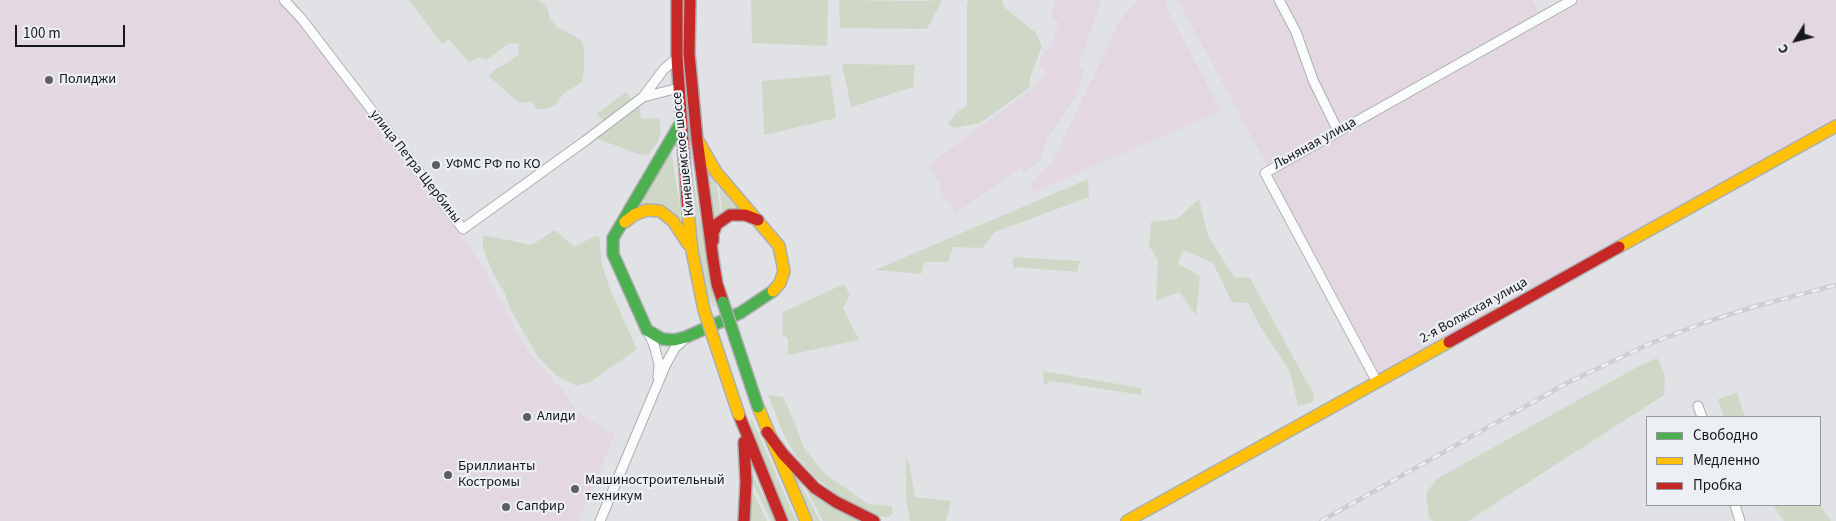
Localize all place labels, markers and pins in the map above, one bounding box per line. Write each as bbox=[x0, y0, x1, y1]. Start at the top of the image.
place label: Полиджи bbox=[59, 72, 116, 88]
marker: Полиджи bbox=[43, 74, 55, 86]
place label: УФМС РФ по КО bbox=[446, 157, 540, 173]
marker: УФМС РФ по КО bbox=[430, 159, 442, 171]
place label: Алиди bbox=[537, 409, 576, 425]
marker: Алиди bbox=[521, 411, 533, 423]
place label: Бриллианты Костромы bbox=[458, 459, 535, 492]
marker: Бриллианты Костромы bbox=[442, 469, 454, 481]
place label: Машиностроительный техникум bbox=[585, 473, 725, 506]
marker: Машиностроительный техникум bbox=[569, 483, 581, 495]
place label: Сапфир bbox=[516, 499, 565, 515]
marker: Сапфир bbox=[500, 501, 512, 513]

